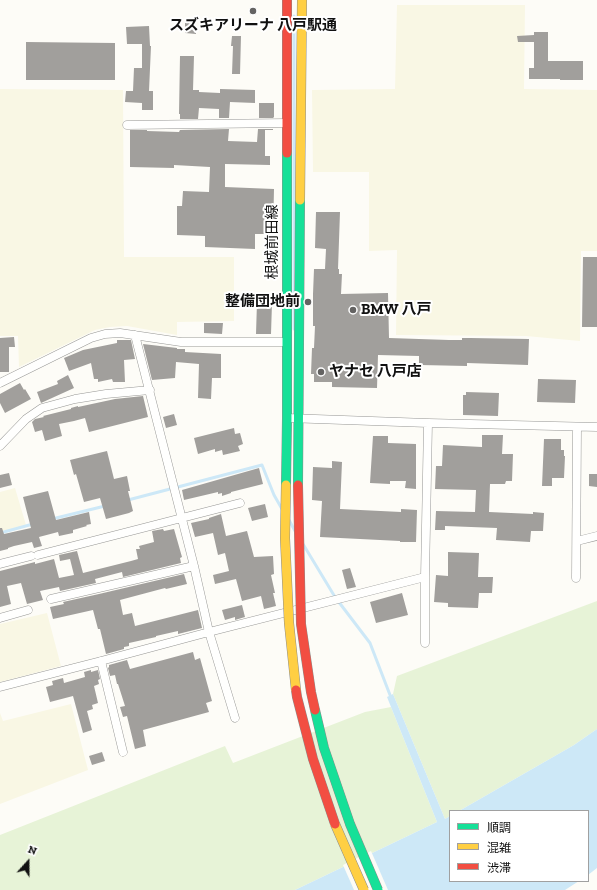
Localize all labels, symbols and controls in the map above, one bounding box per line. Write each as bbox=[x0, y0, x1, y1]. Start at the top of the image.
marker: スズキアリーナ 八戸駅通 bbox=[248, 6, 258, 16]
place label: スズキアリーナ 八戸駅通 bbox=[169, 17, 337, 35]
street label: 根城前田線 bbox=[264, 205, 282, 279]
place label: 整備団地前 bbox=[225, 293, 300, 311]
marker: 整備団地前 bbox=[303, 297, 313, 307]
place label: BMW 八戸 bbox=[361, 301, 431, 319]
marker: BMW 八戸 bbox=[348, 305, 358, 315]
place label: ヤナセ 八戸店 bbox=[329, 363, 422, 381]
marker: ヤナセ 八戸店 bbox=[316, 367, 326, 377]
legend bbox=[449, 810, 589, 882]
text: 順調 bbox=[487, 821, 511, 835]
text: 混雑 bbox=[487, 841, 511, 855]
north arrow bbox=[8, 842, 48, 882]
text: N bbox=[26, 843, 39, 858]
text: 渋滞 bbox=[487, 861, 511, 875]

